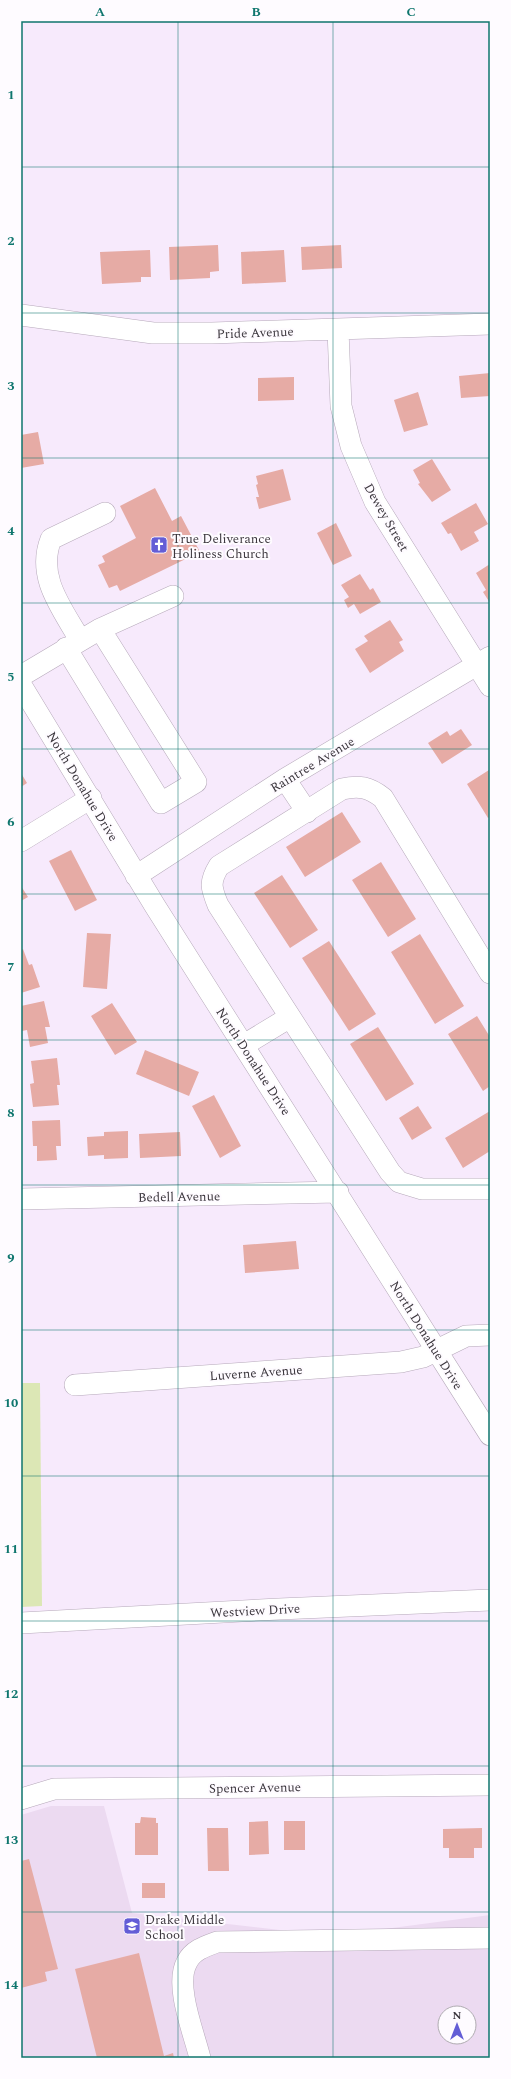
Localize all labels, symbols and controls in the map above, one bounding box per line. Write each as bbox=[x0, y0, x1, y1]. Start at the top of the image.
text: A bbox=[95, 2, 105, 22]
text: B bbox=[251, 2, 261, 22]
text: C bbox=[406, 2, 416, 22]
text: 1 bbox=[7, 85, 15, 105]
text: 2 bbox=[7, 231, 15, 251]
street label: Pride Avenue bbox=[216, 322, 294, 344]
text: 3 bbox=[7, 376, 15, 396]
street label: Dewey Street bbox=[358, 480, 414, 556]
text: 4 bbox=[7, 521, 15, 541]
place label: True Deliverance Holiness Church bbox=[172, 529, 271, 564]
church icon: True Deliverance Holiness Church bbox=[149, 535, 169, 555]
text: 5 bbox=[7, 667, 15, 687]
street label: North Donahue Drive bbox=[41, 728, 123, 845]
street label: Raintree Avenue bbox=[266, 732, 359, 798]
text: 6 bbox=[7, 812, 15, 832]
text: 7 bbox=[7, 957, 15, 977]
street label: North Donahue Drive bbox=[211, 1004, 296, 1119]
text: 8 bbox=[7, 1103, 15, 1123]
street label: Bedell Avenue bbox=[138, 1186, 220, 1208]
text: 9 bbox=[7, 1248, 15, 1268]
street label: North Donahue Drive bbox=[385, 1277, 468, 1394]
street label: Luverne Avenue bbox=[209, 1360, 303, 1386]
text: 10 bbox=[4, 1393, 18, 1413]
text: 11 bbox=[4, 1539, 18, 1559]
street label: Westview Drive bbox=[209, 1599, 301, 1623]
text: 12 bbox=[4, 1684, 18, 1704]
street label: Spencer Avenue bbox=[209, 1777, 301, 1799]
text: 13 bbox=[4, 1830, 18, 1850]
place label: Drake Middle School bbox=[145, 1910, 224, 1945]
school or university icon: Drake Middle School bbox=[122, 1916, 142, 1936]
text: 14 bbox=[4, 1975, 19, 1995]
north arrow bbox=[437, 2005, 477, 2045]
text: N bbox=[453, 2007, 462, 2024]

